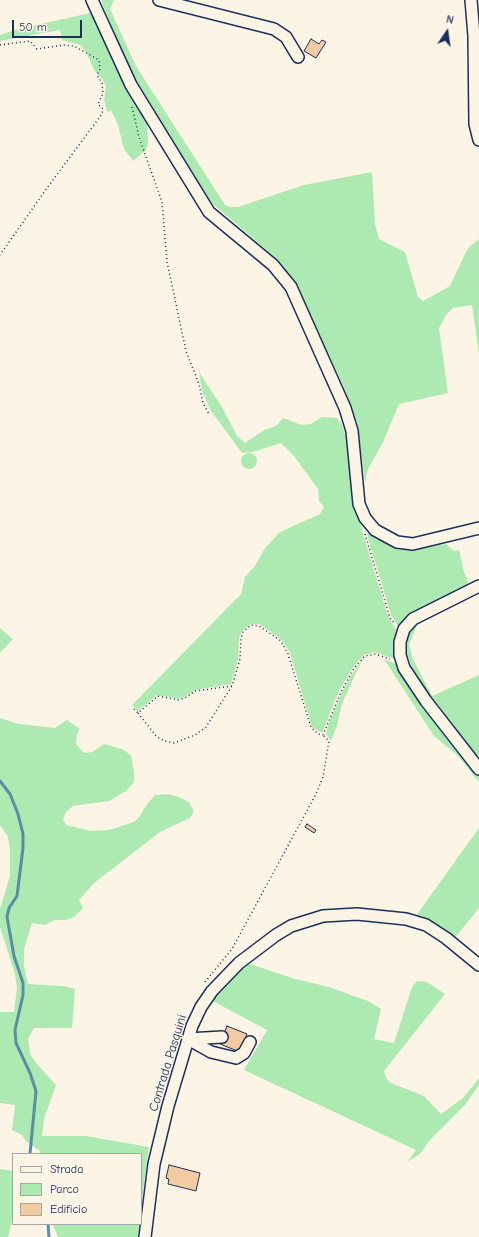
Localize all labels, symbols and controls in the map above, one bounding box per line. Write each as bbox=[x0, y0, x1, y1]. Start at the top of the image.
scale bar bbox=[14, 12, 84, 38]
north arrow bbox=[427, 12, 467, 52]
text: N bbox=[445, 13, 455, 27]
text: 50 m bbox=[19, 20, 47, 34]
street label: Contrada Pasquini bbox=[146, 1013, 190, 1113]
legend bbox=[12, 1153, 142, 1225]
text: Strada bbox=[50, 1162, 83, 1176]
text: Parco bbox=[50, 1182, 79, 1196]
text: Edificio bbox=[50, 1202, 87, 1216]

